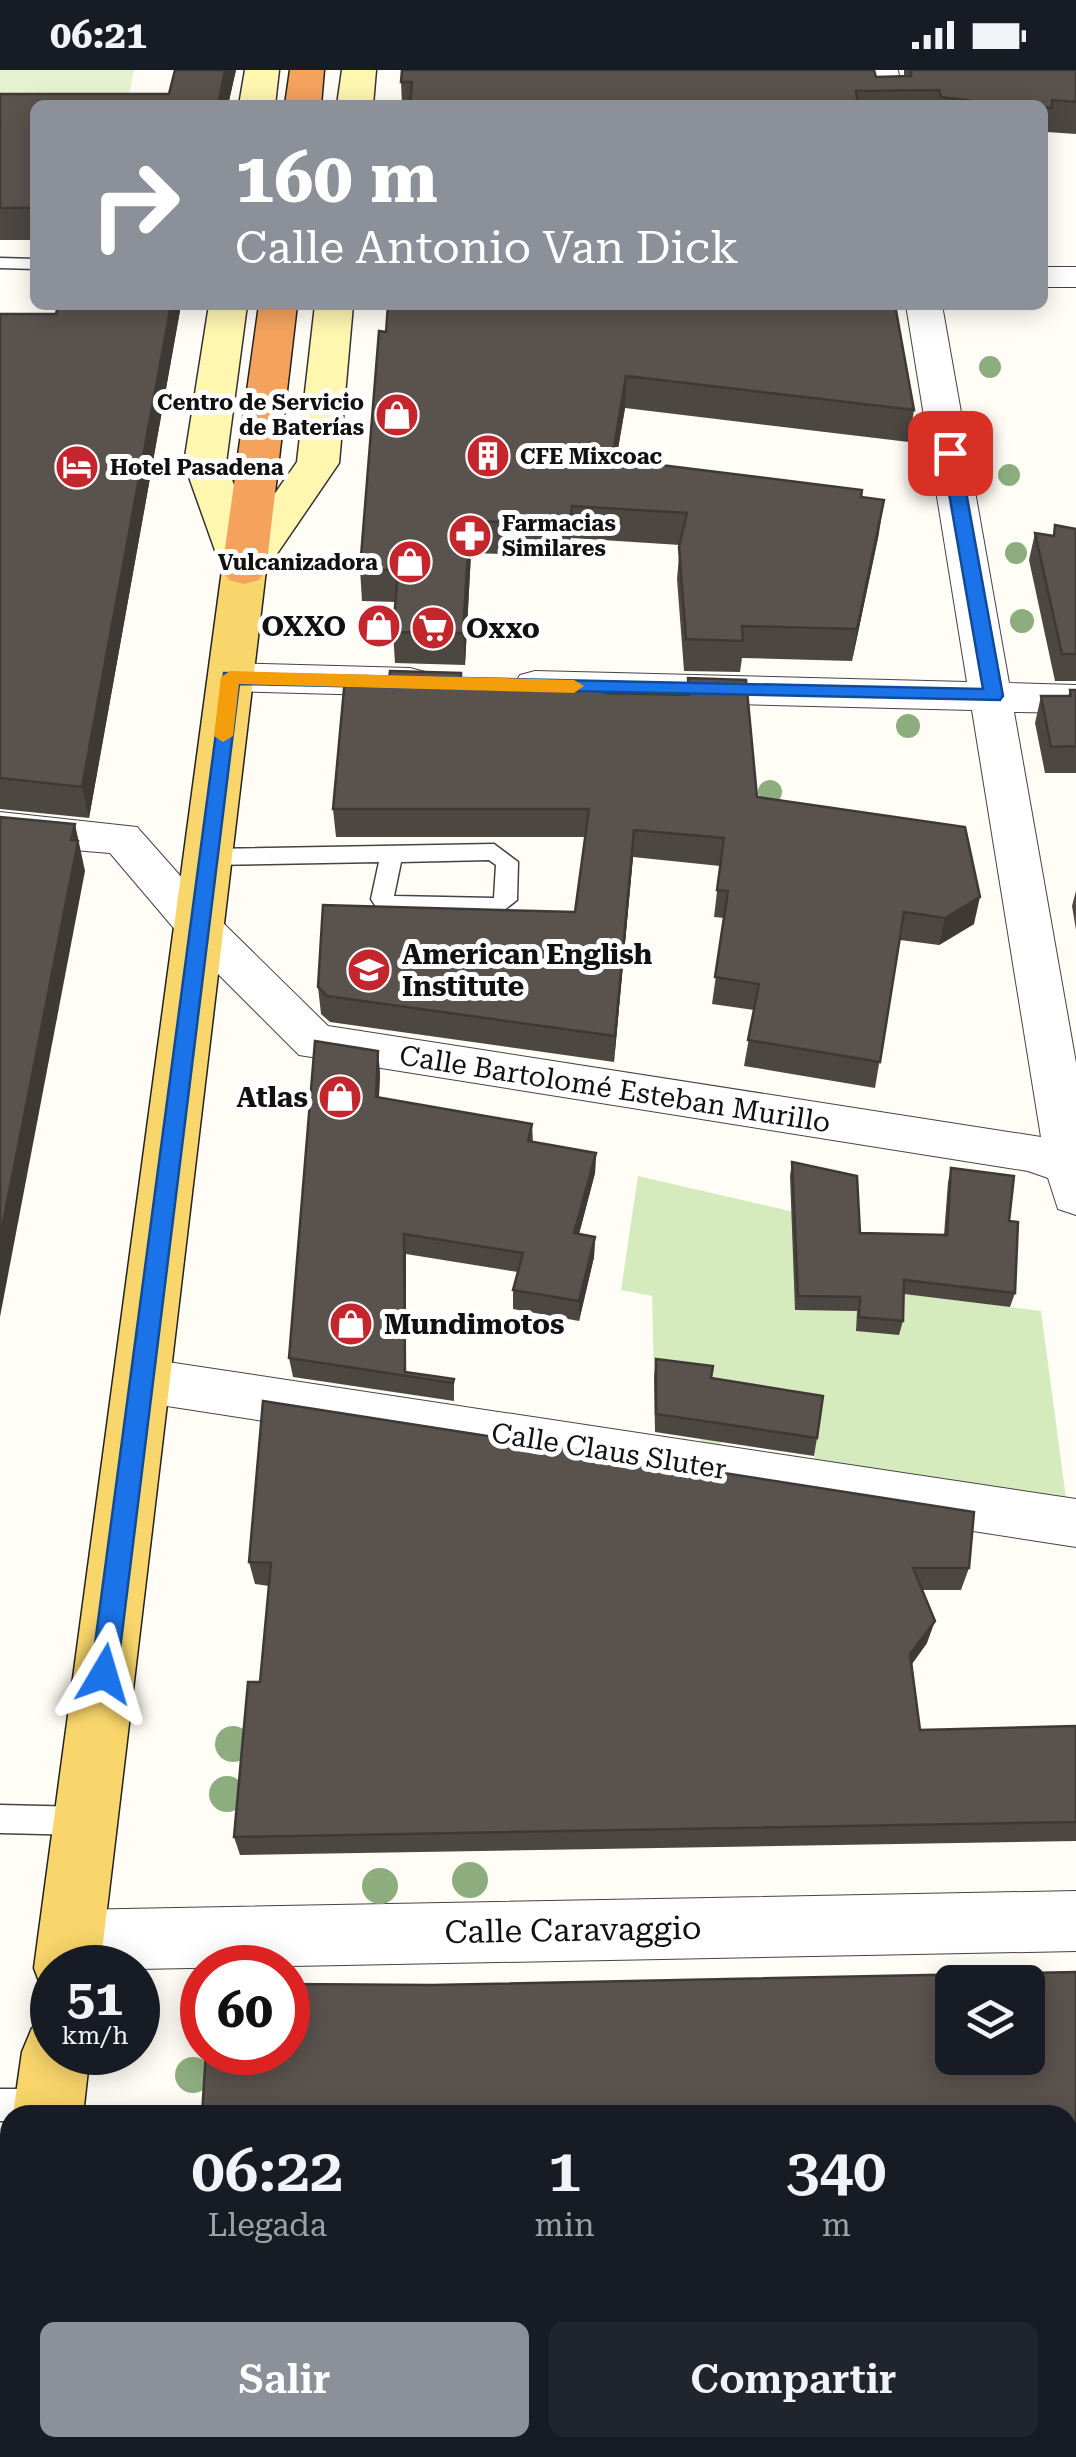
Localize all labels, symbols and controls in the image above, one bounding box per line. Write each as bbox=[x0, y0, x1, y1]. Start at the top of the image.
text: 06:21 bbox=[50, 13, 147, 57]
text: 160 m bbox=[235, 137, 438, 219]
icon: right bbox=[70, 140, 200, 270]
text: Calle Antonio Van Dick bbox=[235, 221, 739, 274]
place label: Centro de Servicio de Baterías bbox=[157, 390, 364, 440]
shop icon: Centro de Servicio de Baterías bbox=[374, 392, 420, 438]
pin bbox=[908, 411, 993, 496]
icon: arrive bbox=[923, 426, 978, 481]
building icon: CFE Mixcoac bbox=[465, 433, 511, 479]
hotel icon: Hotel Pasadena bbox=[54, 444, 100, 490]
place label: CFE Mixcoac bbox=[520, 444, 662, 469]
place label: Hotel Pasadena bbox=[110, 455, 284, 480]
place label: Farmacias Similares bbox=[502, 511, 616, 561]
pharmacy icon: Farmacias Similares bbox=[447, 513, 493, 559]
shop icon: Vulcanizadora bbox=[387, 539, 433, 585]
place label: Vulcanizadora bbox=[218, 550, 378, 575]
shop icon: OXXO bbox=[356, 603, 402, 649]
supermarket icon: Oxxo bbox=[410, 605, 456, 651]
place label: OXXO bbox=[261, 610, 346, 643]
place label: Oxxo bbox=[466, 612, 540, 645]
place label: American English Institute bbox=[402, 938, 653, 1003]
school or university icon: American English Institute bbox=[346, 947, 392, 993]
street label: Calle Bartolomé Esteban Murillo bbox=[397, 1039, 833, 1139]
shop icon: Atlas bbox=[317, 1074, 363, 1120]
place label: Atlas bbox=[236, 1081, 308, 1114]
shop icon: Mundimotos bbox=[328, 1301, 374, 1347]
place label: Mundimotos bbox=[384, 1308, 565, 1341]
street label: Calle Claus Sluter bbox=[489, 1416, 729, 1486]
position arrow bbox=[52, 1622, 156, 1726]
street label: Calle Caravaggio bbox=[444, 1909, 702, 1951]
speed limit sign: 60 bbox=[180, 1945, 310, 2075]
map controls bbox=[935, 1965, 1045, 2075]
button: layers bbox=[935, 1965, 1045, 2075]
text: 51 bbox=[67, 1969, 123, 2027]
text: km/h bbox=[62, 2021, 128, 2050]
text: 06:22 bbox=[191, 2135, 343, 2206]
text: 1 bbox=[548, 2135, 581, 2206]
text: 340 bbox=[786, 2135, 887, 2206]
text: Llegada bbox=[207, 2206, 327, 2244]
text: min bbox=[535, 2206, 595, 2244]
text: m bbox=[822, 2206, 851, 2244]
button: Salir bbox=[40, 2322, 529, 2437]
button: Compartir bbox=[549, 2322, 1038, 2437]

